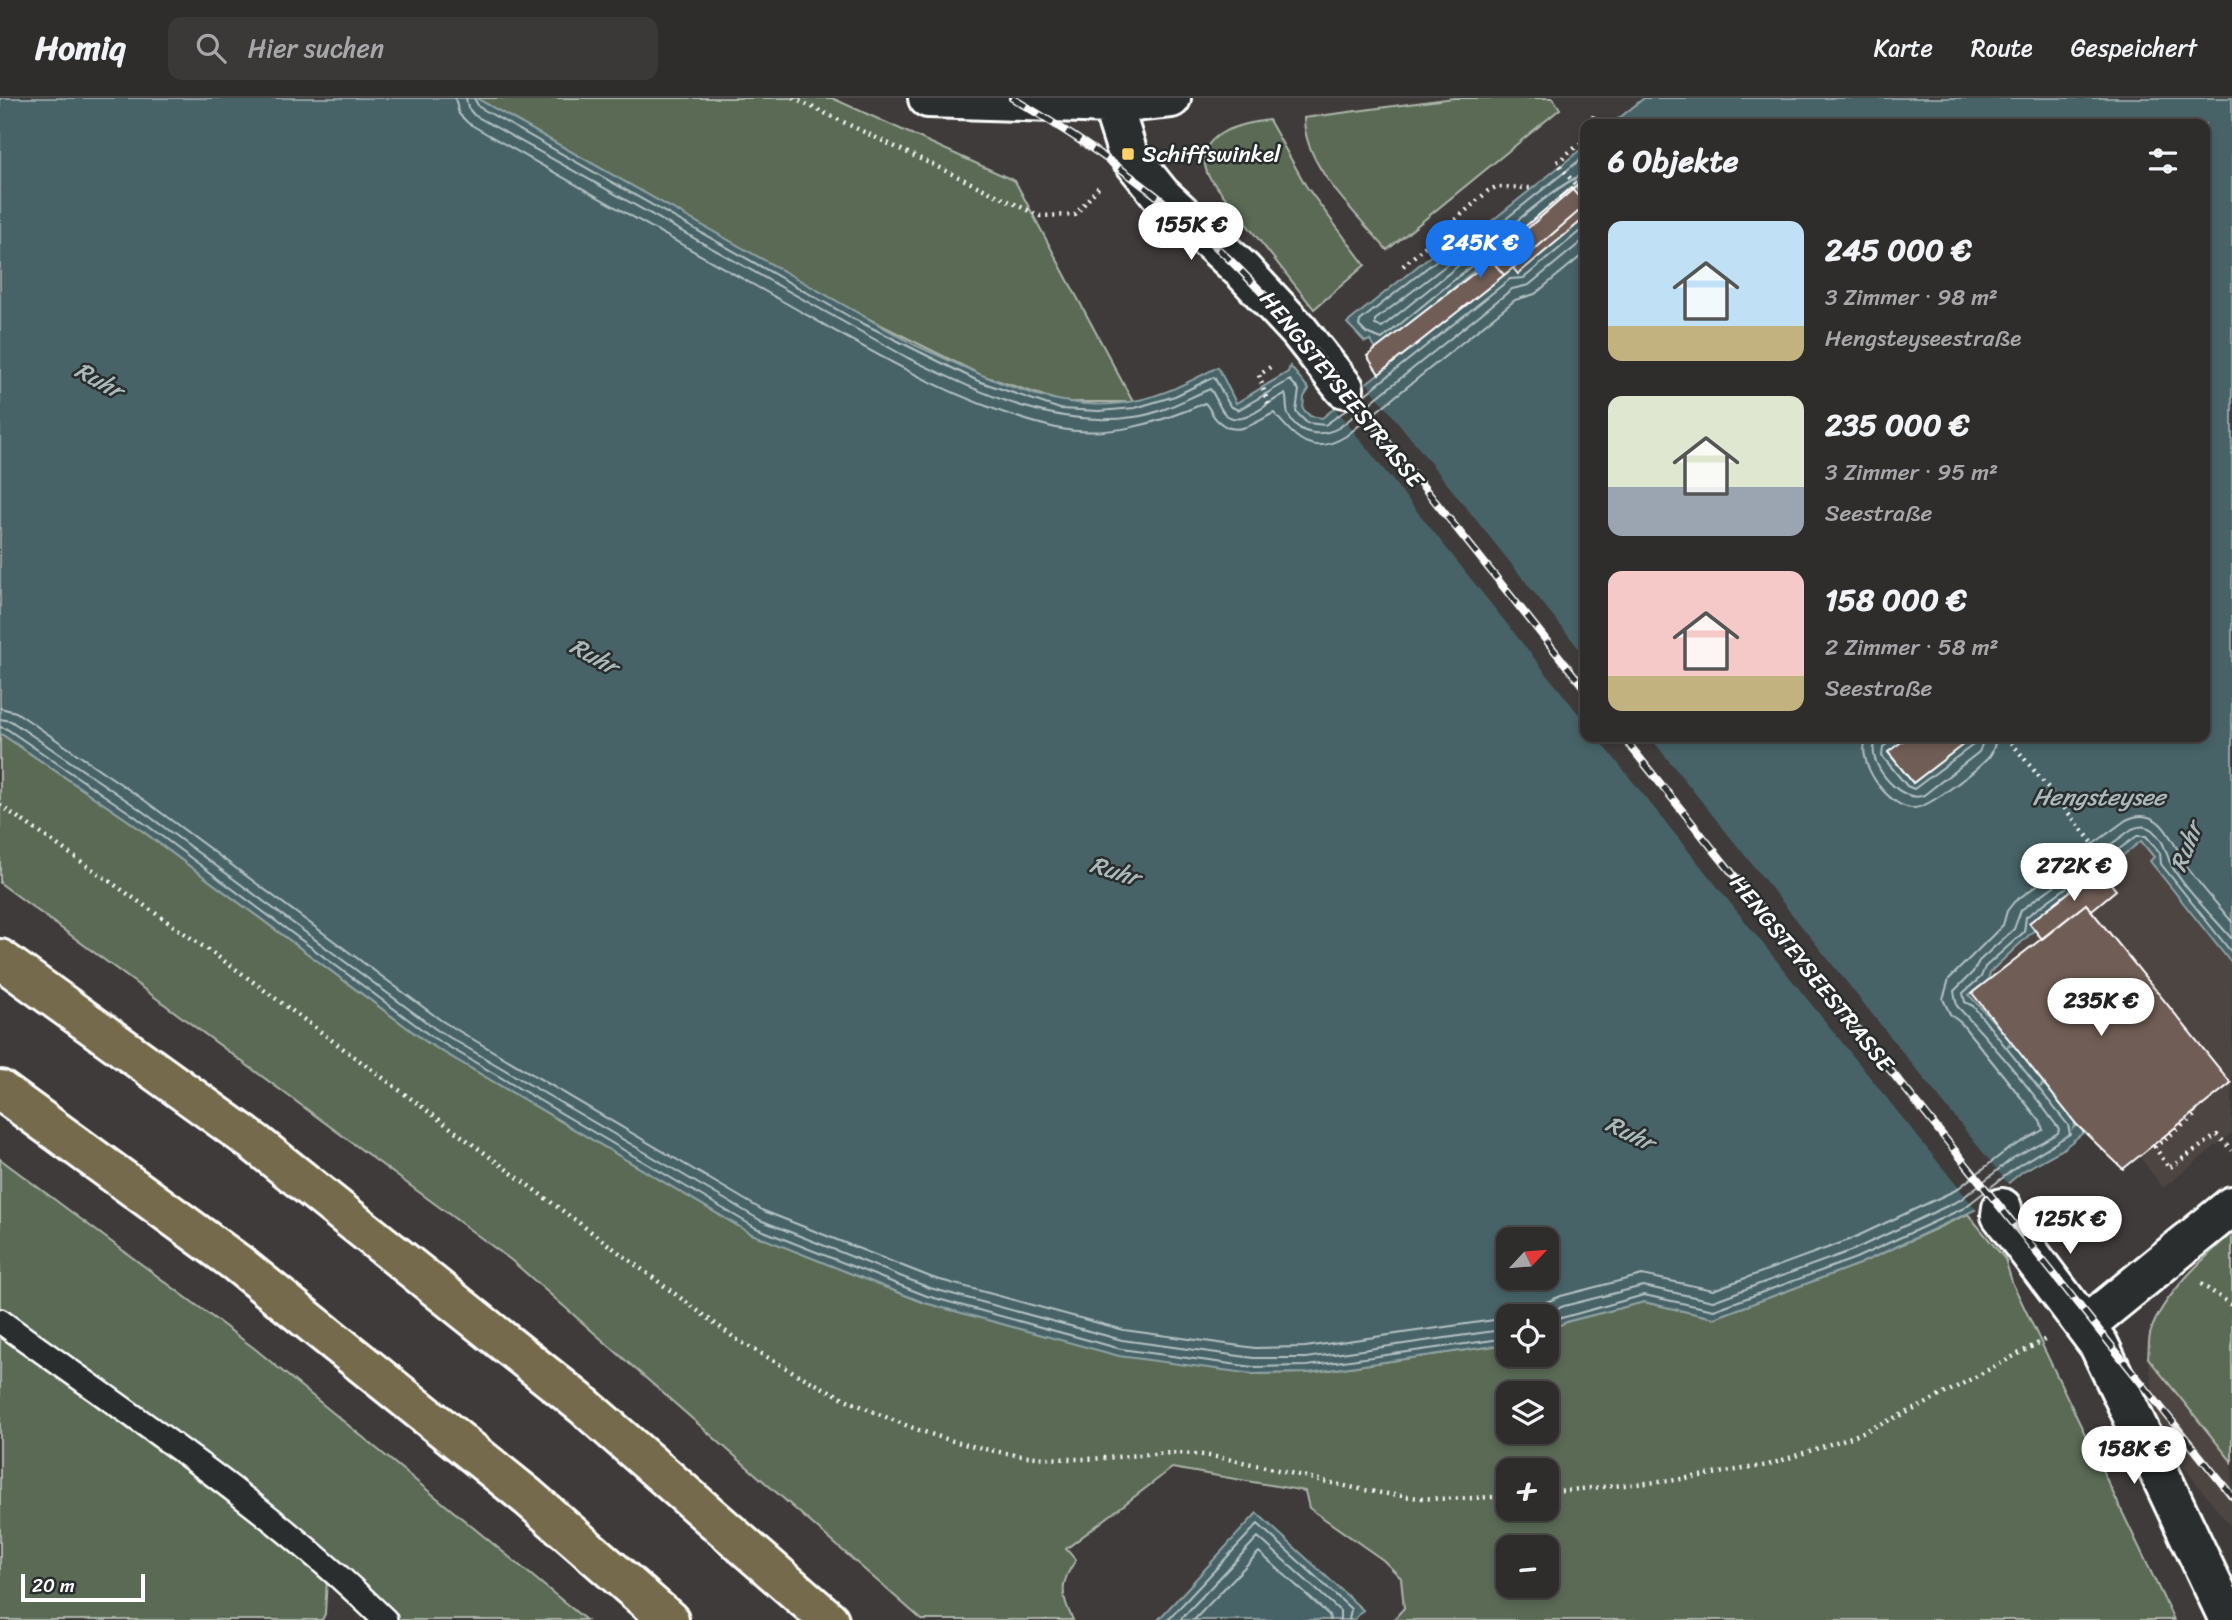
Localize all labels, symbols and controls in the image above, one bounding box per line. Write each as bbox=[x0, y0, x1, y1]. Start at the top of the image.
search box bbox=[168, 17, 658, 80]
text: Homiq bbox=[35, 19, 126, 77]
text: Hier suchen bbox=[248, 25, 384, 71]
text: Karte bbox=[1874, 27, 1933, 69]
text: Route bbox=[1971, 27, 2033, 69]
text: Gespeichert bbox=[2071, 27, 2197, 69]
icon: search bbox=[192, 29, 230, 67]
place label: Schiffswinkel bbox=[1142, 134, 1281, 175]
text: 6 Objekte bbox=[1608, 134, 1738, 188]
icon: filters bbox=[2144, 142, 2182, 180]
marker: Schiffswinkel bbox=[1120, 146, 1136, 162]
pin: 155K € bbox=[1134, 202, 1248, 262]
text: 155K € bbox=[1154, 204, 1228, 245]
pin: 245K € bbox=[1423, 220, 1537, 280]
text: 245K € bbox=[1442, 222, 1518, 263]
text: 245 000 € bbox=[1825, 223, 1972, 277]
icon: home bbox=[1664, 249, 1748, 333]
text: 3 Zimmer · 98 m² bbox=[1825, 277, 1998, 318]
street label: HENGSTEYSEESTRASSE bbox=[1249, 281, 1435, 498]
text: Hengsteyseestraße bbox=[1825, 318, 2021, 359]
water label: Ruhr bbox=[67, 350, 135, 412]
text: 235 000 € bbox=[1825, 398, 1970, 452]
icon: home bbox=[1664, 424, 1748, 508]
text: 3 Zimmer · 95 m² bbox=[1825, 452, 1998, 493]
text: Seestraße bbox=[1825, 493, 1932, 534]
text: 158 000 € bbox=[1825, 573, 1967, 627]
icon: home bbox=[1664, 599, 1748, 683]
water label: Ruhr bbox=[562, 626, 630, 688]
text: 2 Zimmer · 58 m² bbox=[1825, 627, 1998, 668]
text: Seestraße bbox=[1825, 668, 1932, 709]
water label: Hengsteysee bbox=[2032, 776, 2168, 818]
water label: Ruhr bbox=[2157, 812, 2216, 878]
water label: Ruhr bbox=[1085, 844, 1149, 900]
pin: 272K € bbox=[2017, 844, 2131, 903]
text: 272K € bbox=[2037, 845, 2111, 886]
street label: HENGSTEYSEESTRASSE bbox=[1719, 865, 1905, 1082]
pin: 235K € bbox=[2044, 978, 2158, 1038]
text: 235K € bbox=[2063, 980, 2139, 1021]
water label: Ruhr bbox=[1598, 1103, 1665, 1165]
pin: 125K € bbox=[2013, 1196, 2127, 1256]
text: 125K € bbox=[2034, 1198, 2106, 1239]
north arrow bbox=[1496, 1227, 1559, 1290]
map controls bbox=[1496, 1227, 1559, 1598]
button: locate bbox=[1496, 1304, 1559, 1367]
button: layers bbox=[1496, 1381, 1559, 1444]
pin: 158K € bbox=[2077, 1426, 2191, 1486]
text: 158K € bbox=[2097, 1428, 2171, 1469]
button: + bbox=[1496, 1458, 1559, 1521]
button: − bbox=[1496, 1535, 1559, 1598]
text: 20 m bbox=[32, 1569, 75, 1602]
scale bar bbox=[21, 1571, 145, 1603]

